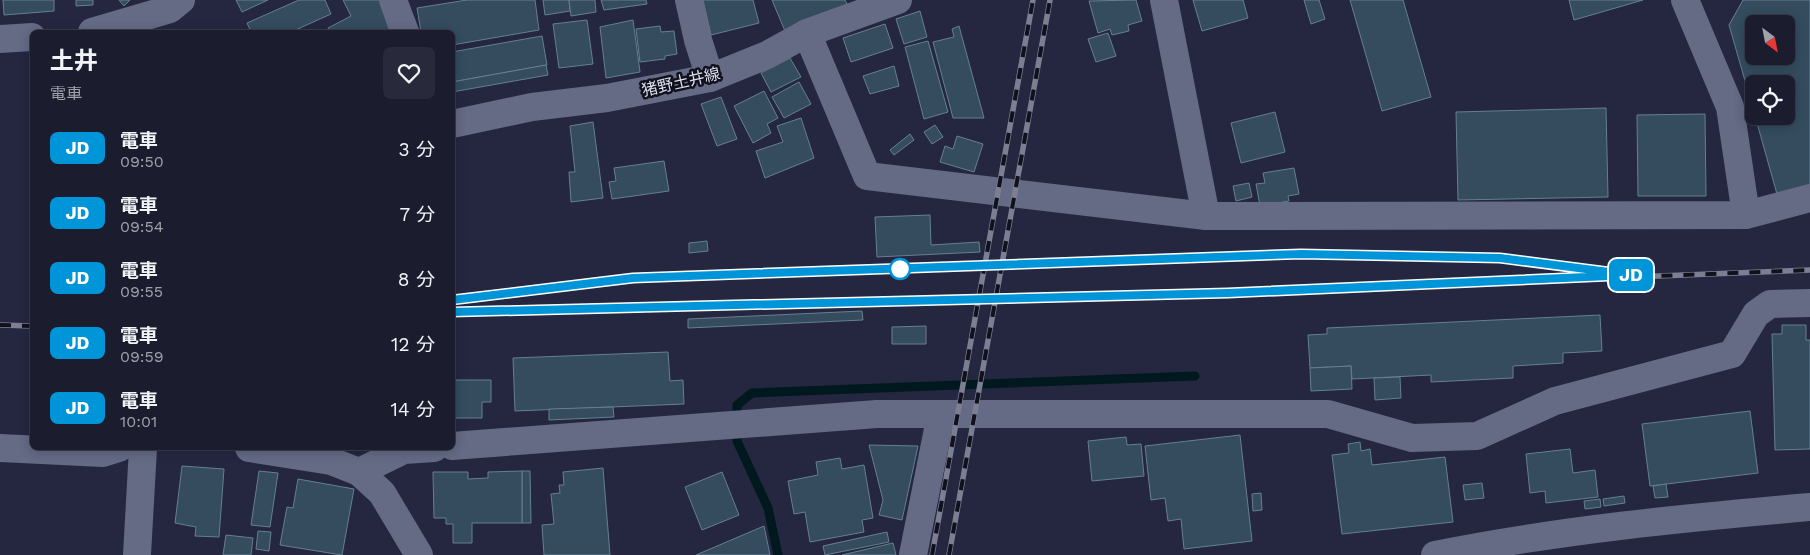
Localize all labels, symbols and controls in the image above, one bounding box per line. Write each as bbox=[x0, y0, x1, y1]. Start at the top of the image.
north arrow bbox=[1745, 15, 1795, 65]
map controls bbox=[1745, 15, 1795, 125]
text: 土井 bbox=[50, 47, 98, 75]
button: heart bbox=[383, 47, 435, 99]
street label: 猪野土井線 bbox=[640, 64, 722, 100]
button: locate bbox=[1745, 75, 1795, 125]
text: 電車 bbox=[50, 84, 82, 103]
text: 電車 bbox=[120, 129, 158, 152]
text: JD bbox=[65, 137, 90, 158]
text: 3 分 bbox=[398, 138, 435, 161]
text: 09:50 bbox=[120, 152, 164, 171]
text: 電車 bbox=[120, 194, 158, 217]
text: JD bbox=[65, 202, 90, 223]
text: 7 分 bbox=[399, 203, 435, 226]
text: 09:54 bbox=[120, 217, 164, 236]
unlabelled marker bbox=[889, 258, 911, 280]
text: 電車 bbox=[120, 259, 158, 282]
line badge: JD bbox=[1608, 259, 1654, 291]
text: JD bbox=[1619, 264, 1643, 285]
text: JD bbox=[65, 267, 90, 288]
text: 8 分 bbox=[398, 268, 435, 291]
text: 09:55 bbox=[120, 282, 163, 301]
text: 電車 bbox=[120, 324, 158, 347]
text: JD bbox=[65, 332, 90, 353]
text: 12 分 bbox=[391, 333, 435, 356]
text: 09:59 bbox=[120, 347, 164, 366]
text: 電車 bbox=[120, 389, 158, 412]
text: JD bbox=[65, 397, 90, 418]
text: 14 分 bbox=[391, 398, 435, 421]
text: 10:01 bbox=[120, 412, 157, 431]

